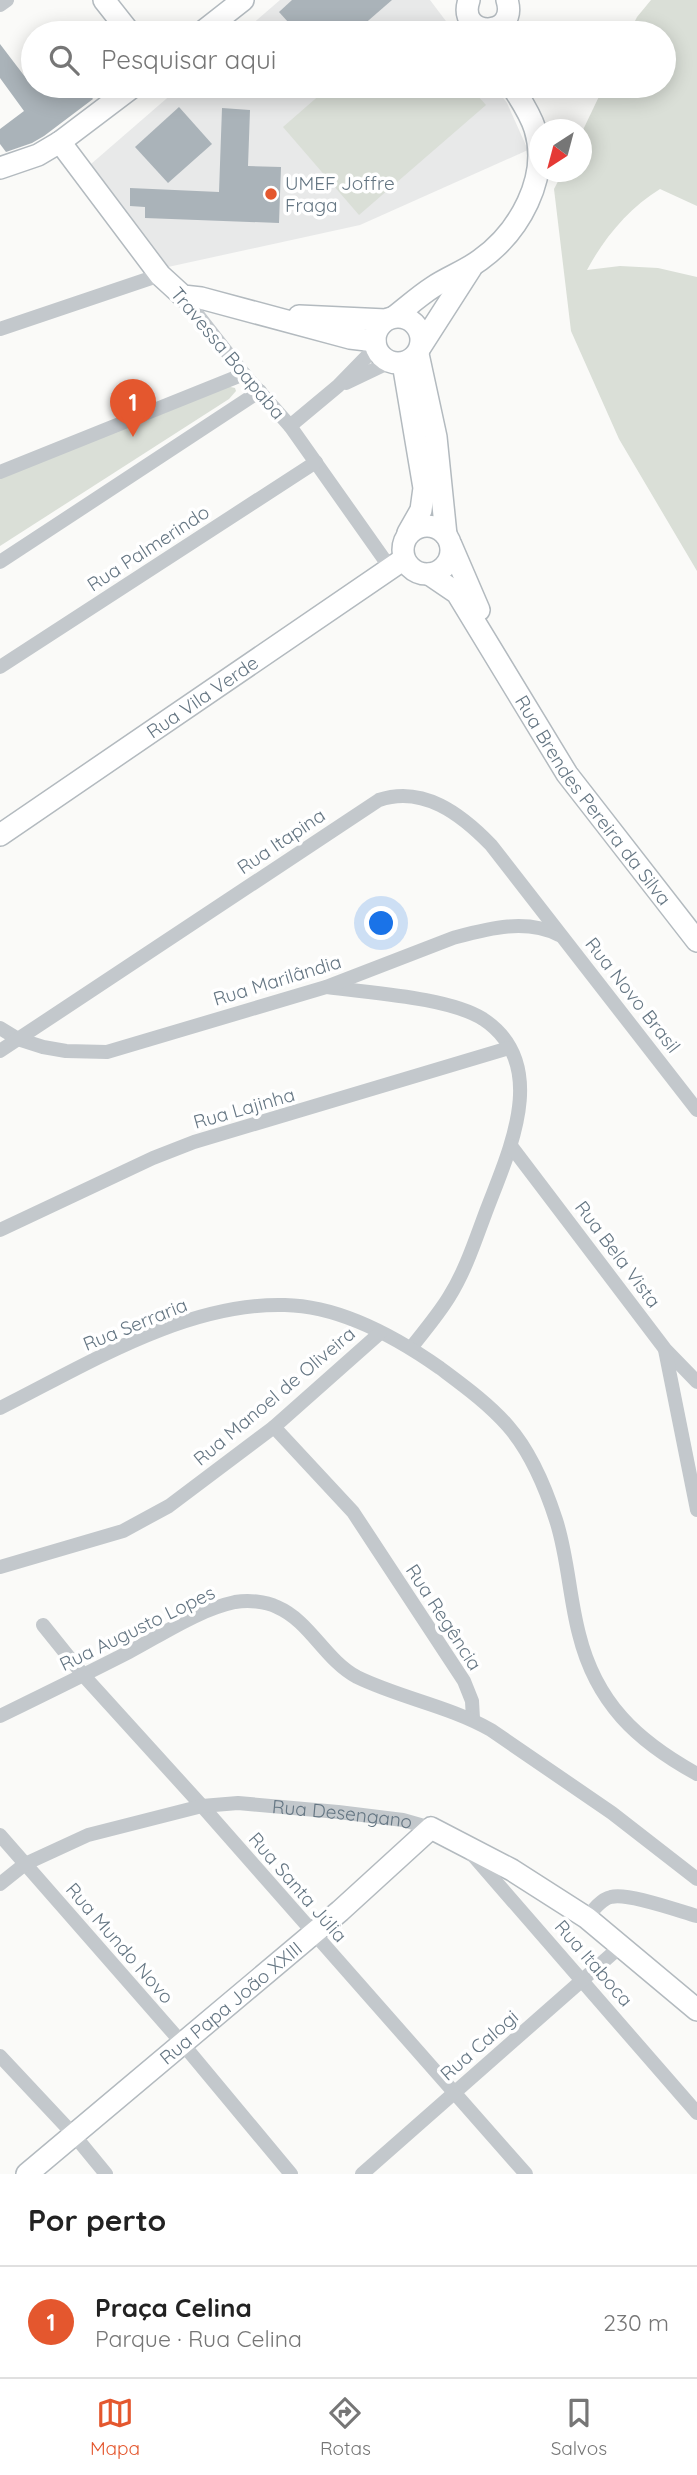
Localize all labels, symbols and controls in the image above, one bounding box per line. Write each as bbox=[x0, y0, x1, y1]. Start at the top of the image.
search box bbox=[21, 21, 676, 98]
icon: search bbox=[45, 41, 83, 79]
text: Pesquisar aqui bbox=[101, 43, 276, 76]
north arrow bbox=[529, 119, 592, 182]
place label: UMEF Joffre Fraga bbox=[285, 171, 395, 217]
marker: UMEF Joffre Fraga bbox=[263, 186, 279, 202]
street label: Travessa Boapaba bbox=[166, 282, 290, 424]
pin: 1 bbox=[110, 379, 156, 437]
street label: Rua Palmerindo bbox=[83, 500, 213, 596]
street label: Rua Vila Verde bbox=[142, 650, 263, 743]
street label: Rua Brendes Pereira da Silva bbox=[510, 691, 677, 910]
street label: Rua Itapina bbox=[232, 803, 330, 879]
your location bbox=[364, 906, 398, 940]
street label: Rua Novo Brasil bbox=[580, 932, 686, 1058]
street label: Rua Marilândia bbox=[210, 949, 344, 1011]
street label: Rua Lajinha bbox=[191, 1082, 297, 1134]
street label: Rua Bela Vista bbox=[570, 1196, 666, 1312]
street label: Rua Serraria bbox=[79, 1292, 191, 1356]
street label: Rua Manoel de Oliveira bbox=[188, 1321, 360, 1471]
street label: Rua Regência bbox=[401, 1559, 487, 1675]
street label: Rua Augusto Lopes bbox=[55, 1580, 219, 1676]
street label: Rua Desengano bbox=[271, 1794, 415, 1834]
street label: Rua Santa Júlia bbox=[244, 1827, 352, 1947]
street label: Rua Mundo Novo bbox=[61, 1878, 179, 2008]
street label: Rua Itaboca bbox=[550, 1915, 638, 2011]
street label: Rua Papa João XXIII bbox=[154, 1936, 307, 2070]
street label: Rua Calogi bbox=[435, 2005, 523, 2085]
text: Por perto bbox=[28, 2201, 166, 2239]
text: Praça Celina bbox=[95, 2291, 252, 2324]
text: 1 bbox=[47, 2308, 55, 2337]
text: 230 m bbox=[603, 2308, 669, 2337]
text: Parque · Rua Celina bbox=[95, 2324, 302, 2353]
tab: Mapa bbox=[90, 2394, 140, 2460]
tab: Rotas bbox=[320, 2394, 371, 2460]
tab: Salvos bbox=[551, 2394, 607, 2460]

